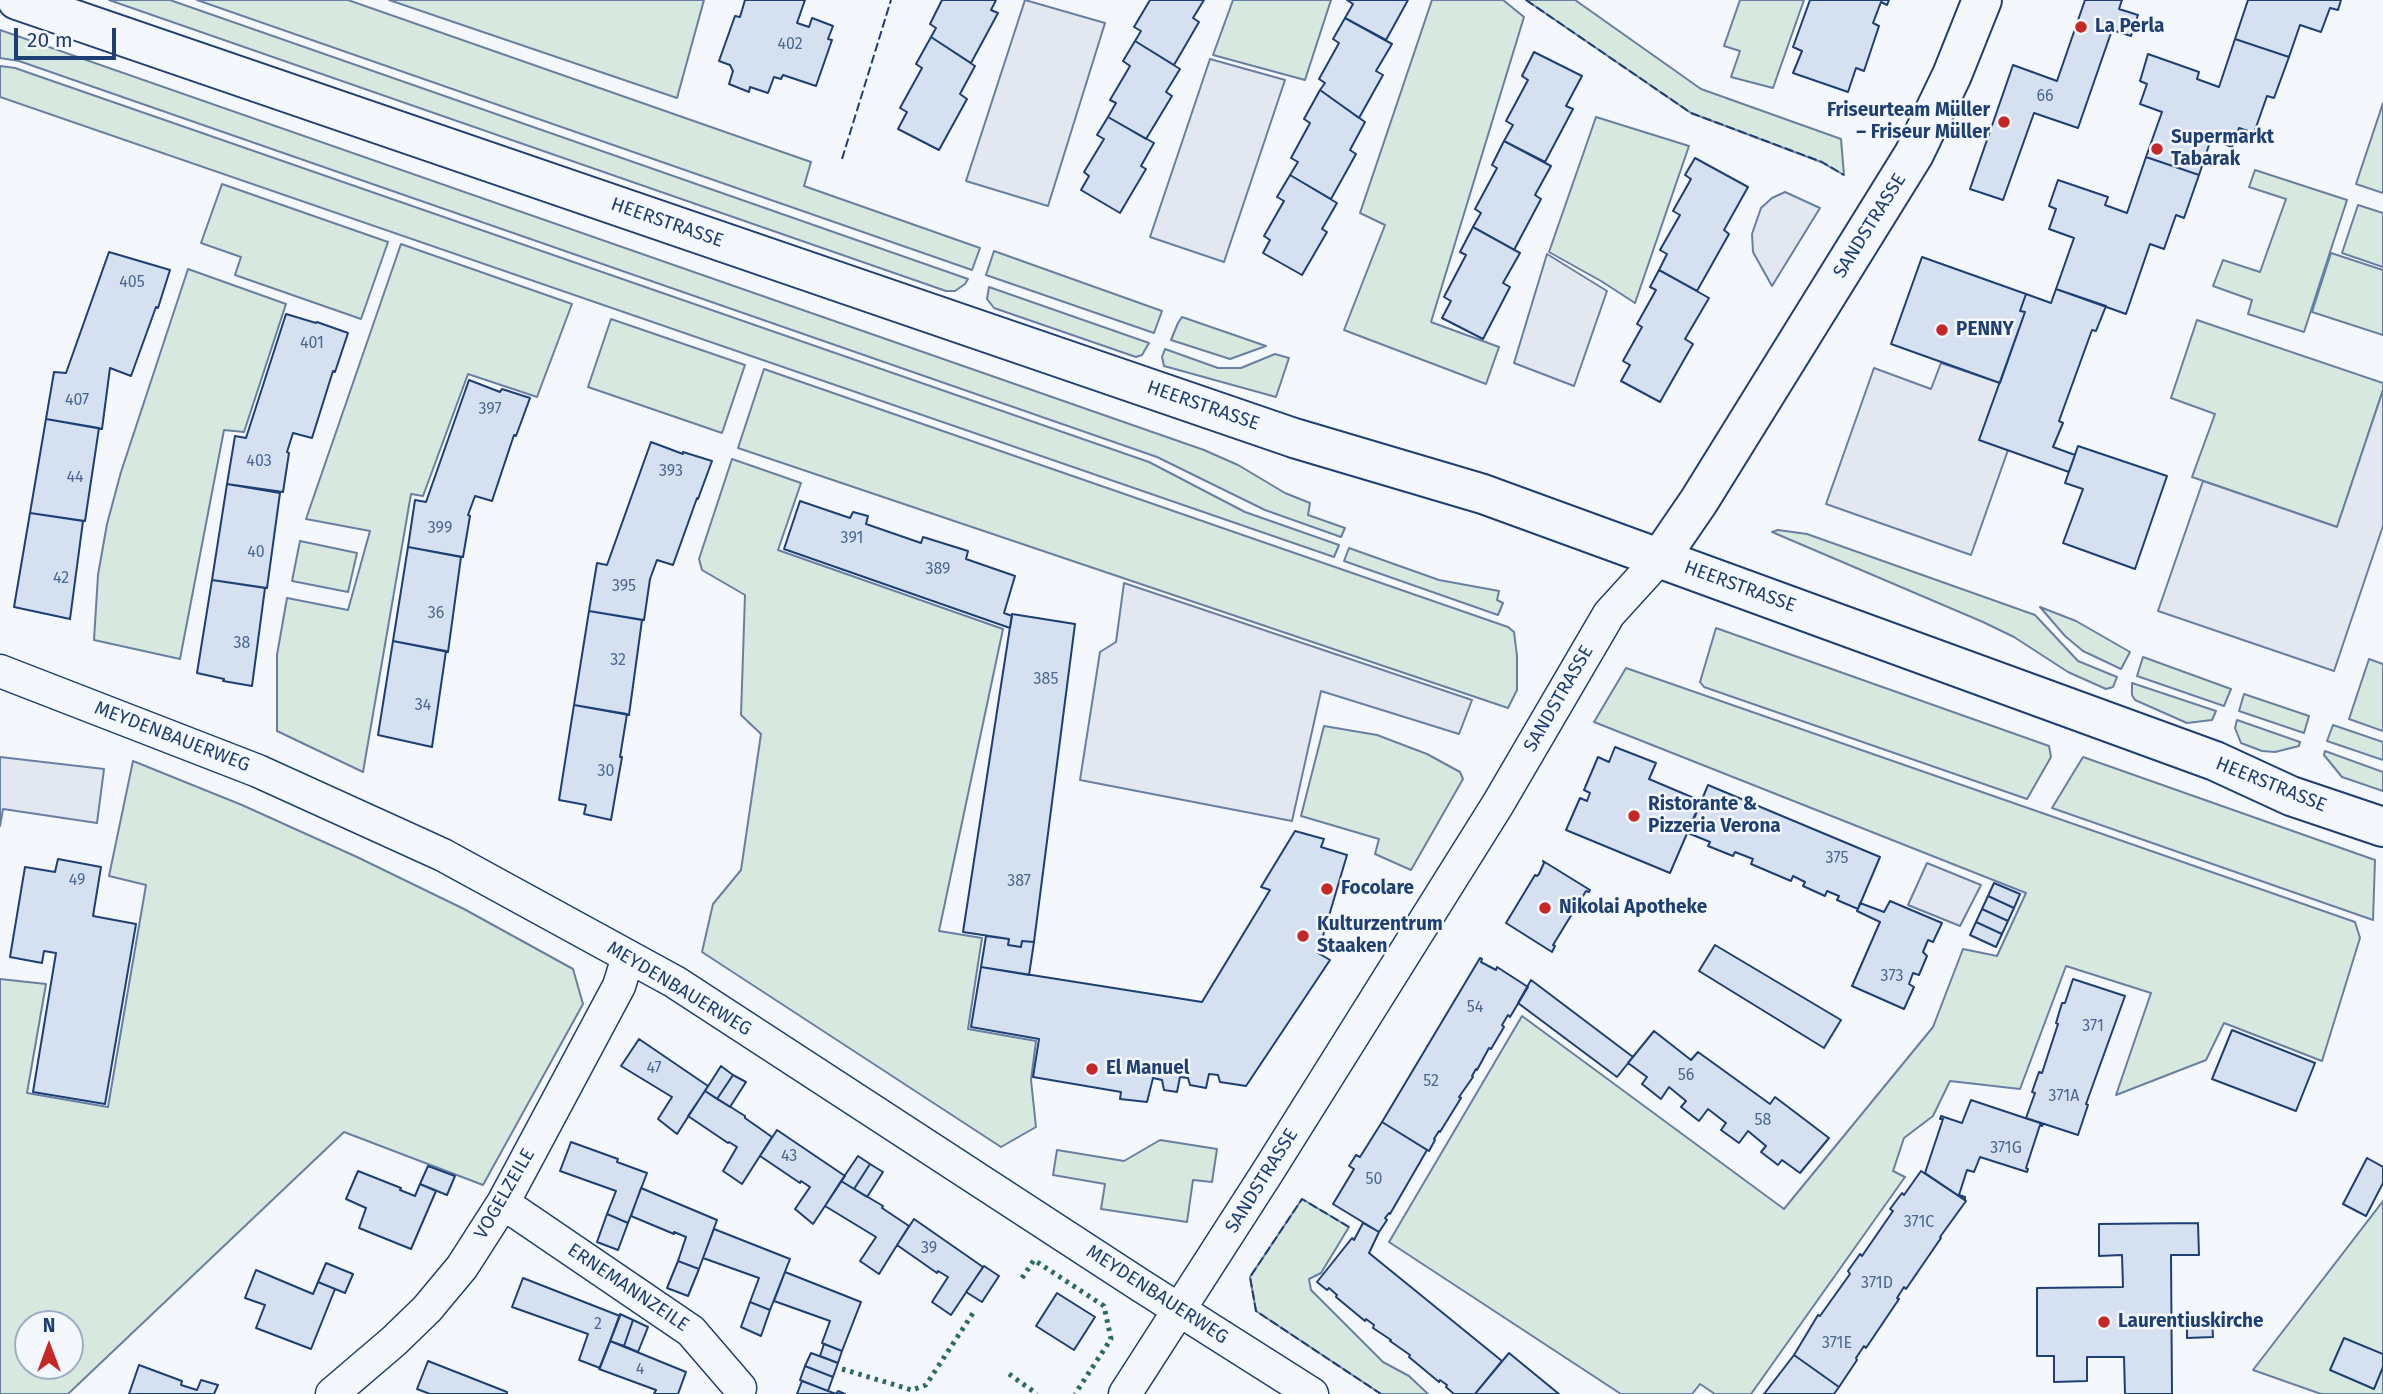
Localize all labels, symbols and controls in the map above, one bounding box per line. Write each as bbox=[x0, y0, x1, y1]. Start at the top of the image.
scale bar bbox=[18, 14, 119, 58]
place label: La Perla bbox=[2095, 16, 2164, 38]
marker: La Perla bbox=[2073, 19, 2089, 35]
text: 20 m bbox=[27, 27, 73, 53]
house number: 402 bbox=[777, 35, 803, 55]
house number: 66 bbox=[2036, 87, 2054, 107]
place label: Friseurteam Müller – Friseur Müller bbox=[1827, 100, 1990, 144]
marker: Friseurteam Müller – Friseur Müller bbox=[1996, 114, 2012, 130]
place label: Supermarkt Tabarak bbox=[2171, 127, 2274, 171]
marker: Supermarkt Tabarak bbox=[2149, 141, 2165, 157]
street label: SANDSTRASSE bbox=[1829, 169, 1911, 283]
street label: HEERSTRASSE bbox=[608, 193, 726, 253]
house number: 405 bbox=[119, 273, 145, 293]
place label: PENNY bbox=[1956, 319, 2014, 341]
marker: PENNY bbox=[1934, 322, 1950, 338]
house number: 401 bbox=[300, 334, 324, 354]
street label: HEERSTRASSE bbox=[1144, 376, 1262, 436]
house number: 407 bbox=[65, 391, 89, 411]
house number: 397 bbox=[478, 400, 502, 420]
house number: 403 bbox=[246, 452, 272, 472]
house number: 393 bbox=[659, 462, 683, 482]
house number: 44 bbox=[66, 468, 84, 488]
house number: 399 bbox=[428, 519, 452, 539]
house number: 391 bbox=[841, 529, 863, 549]
house number: 40 bbox=[247, 543, 265, 563]
street label: HEERSTRASSE bbox=[1681, 556, 1799, 618]
house number: 389 bbox=[926, 560, 950, 580]
house number: 42 bbox=[53, 569, 69, 589]
house number: 395 bbox=[612, 577, 636, 597]
house number: 36 bbox=[428, 604, 444, 624]
house number: 38 bbox=[234, 634, 250, 654]
street label: SANDSTRASSE bbox=[1519, 642, 1599, 756]
house number: 32 bbox=[610, 651, 626, 671]
house number: 385 bbox=[1034, 670, 1058, 690]
house number: 34 bbox=[415, 696, 431, 716]
street label: MEYDENBAUERWEG bbox=[91, 697, 253, 777]
street label: HEERSTRASSE bbox=[2212, 752, 2330, 818]
house number: 30 bbox=[598, 762, 614, 782]
place label: Ristorante & Pizzeria Verona bbox=[1648, 794, 1781, 838]
marker: Ristorante & Pizzeria Verona bbox=[1626, 808, 1642, 824]
house number: 375 bbox=[1826, 849, 1848, 869]
house number: 49 bbox=[69, 871, 85, 891]
house number: 387 bbox=[1007, 872, 1031, 892]
place label: Focolare bbox=[1341, 878, 1414, 900]
marker: Focolare bbox=[1319, 881, 1335, 897]
place label: Nikolai Apotheke bbox=[1559, 897, 1707, 919]
marker: Nikolai Apotheke bbox=[1537, 900, 1553, 916]
place label: Kulturzentrum Staaken bbox=[1317, 914, 1443, 958]
marker: Kulturzentrum Staaken bbox=[1295, 928, 1311, 944]
street label: MEYDENBAUERWEG bbox=[603, 937, 755, 1041]
house number: 373 bbox=[1881, 967, 1903, 987]
house number: 54 bbox=[1467, 998, 1483, 1018]
house number: 371 bbox=[2082, 1017, 2104, 1037]
place label: El Manuel bbox=[1106, 1058, 1189, 1080]
house number: 47 bbox=[646, 1059, 662, 1079]
marker: El Manuel bbox=[1084, 1061, 1100, 1077]
house number: 56 bbox=[1678, 1066, 1694, 1086]
house number: 52 bbox=[1423, 1072, 1439, 1092]
house number: 371A bbox=[2049, 1087, 2079, 1107]
house number: 58 bbox=[1755, 1111, 1771, 1131]
street label: SANDSTRASSE bbox=[1221, 1124, 1303, 1238]
house number: 371G bbox=[1990, 1139, 2022, 1159]
street label: VOGELZEILE bbox=[470, 1145, 540, 1243]
house number: 43 bbox=[781, 1147, 797, 1167]
house number: 50 bbox=[1366, 1170, 1382, 1190]
house number: 371C bbox=[1904, 1213, 1934, 1233]
street label: ERNEMANNZEILE bbox=[563, 1239, 693, 1337]
house number: 39 bbox=[921, 1239, 937, 1259]
street label: MEYDENBAUERWEG bbox=[1082, 1241, 1232, 1349]
house number: 371D bbox=[1861, 1274, 1893, 1294]
north arrow bbox=[14, 1310, 84, 1380]
place label: Laurentiuskirche bbox=[2118, 1311, 2264, 1333]
text: N bbox=[43, 1314, 55, 1337]
marker: Laurentiuskirche bbox=[2096, 1314, 2112, 1330]
house number: 2 bbox=[594, 1315, 602, 1335]
house number: 371E bbox=[1822, 1334, 1852, 1354]
house number: 4 bbox=[636, 1360, 644, 1380]

